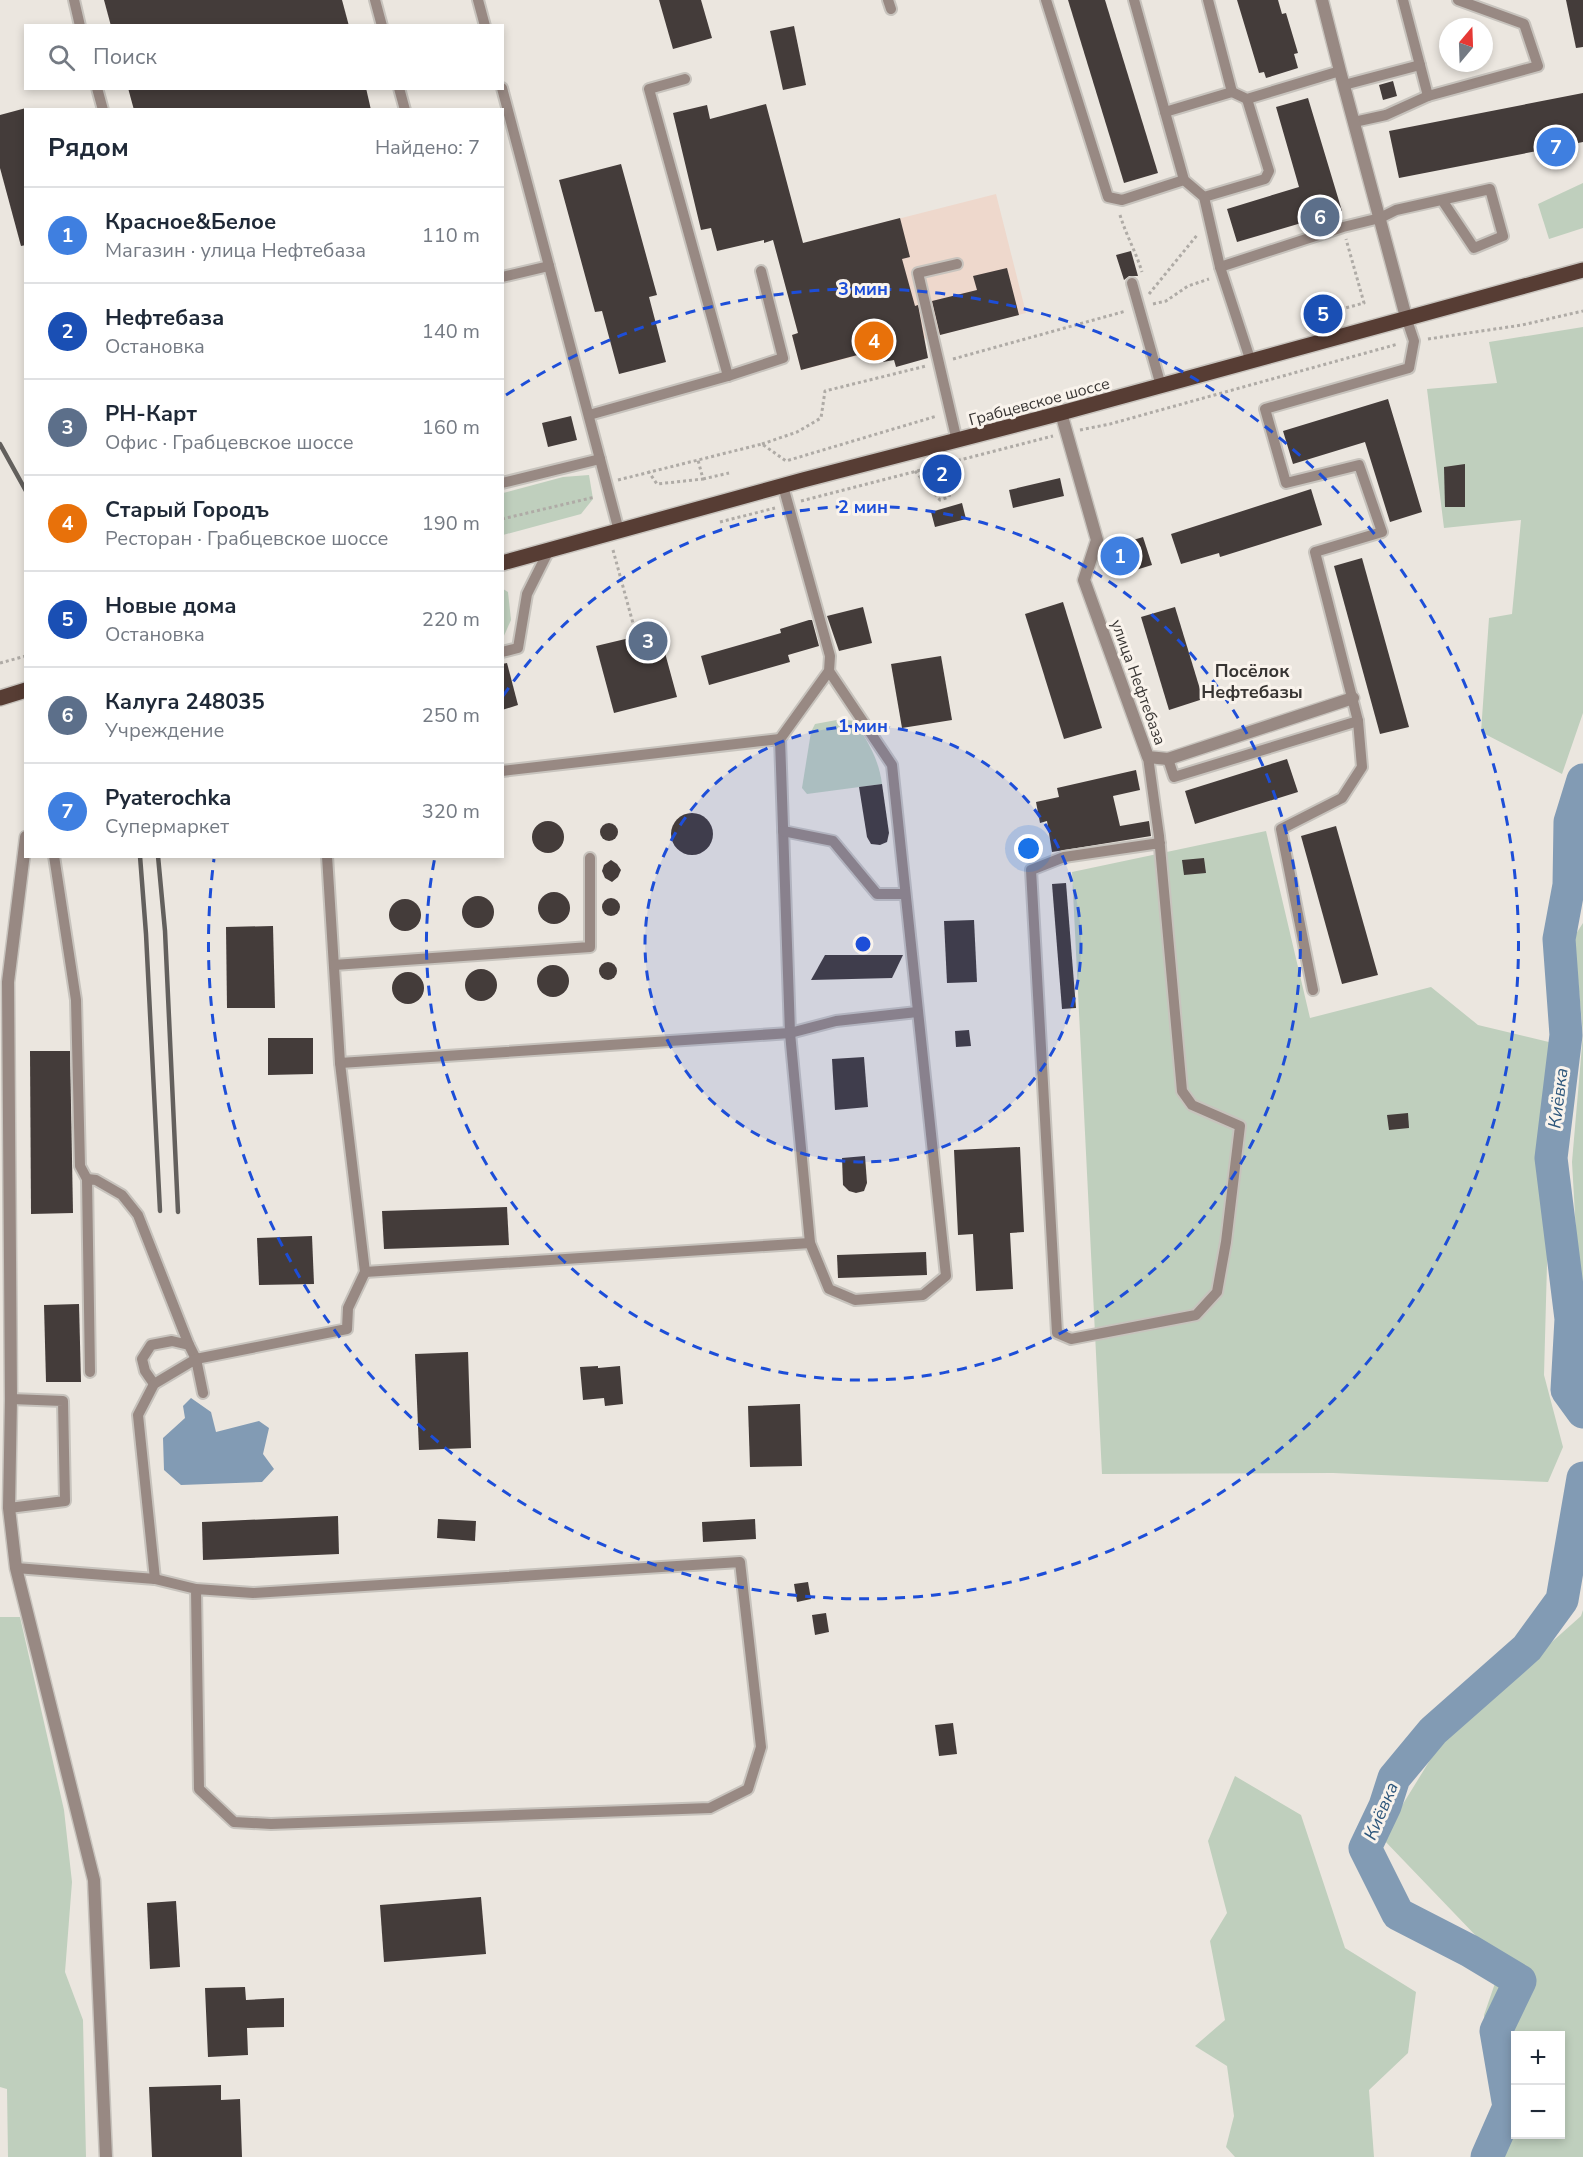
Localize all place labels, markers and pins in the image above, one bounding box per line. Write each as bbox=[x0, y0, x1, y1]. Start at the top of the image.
pin: 7 bbox=[1536, 124, 1576, 170]
pin: 6 bbox=[1300, 194, 1340, 240]
pin: 5 bbox=[1304, 292, 1342, 336]
pin: 4 bbox=[854, 318, 894, 364]
pin: 2 bbox=[922, 452, 962, 496]
pin: 1 bbox=[1100, 534, 1140, 578]
pin: 3 bbox=[628, 618, 668, 664]
centre of rings bbox=[853, 934, 873, 954]

